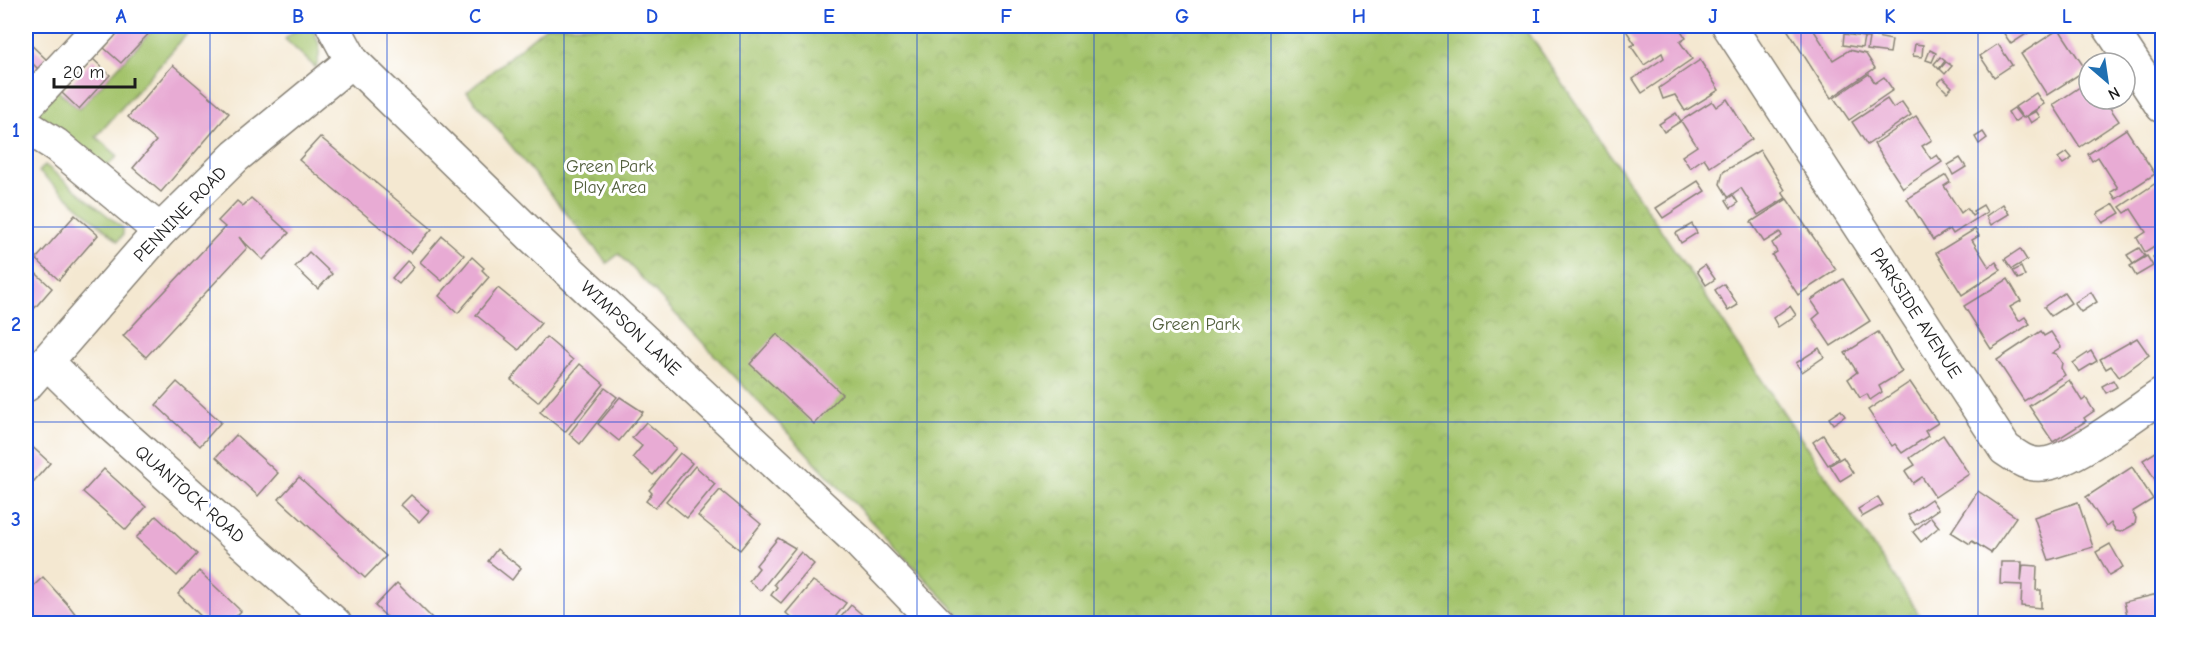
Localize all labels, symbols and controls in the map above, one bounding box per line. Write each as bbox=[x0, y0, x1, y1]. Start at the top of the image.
text: A bbox=[115, 5, 127, 28]
text: B bbox=[292, 5, 304, 28]
text: C bbox=[469, 5, 481, 28]
text: D bbox=[646, 5, 658, 28]
text: E bbox=[823, 5, 835, 28]
text: F bbox=[1000, 5, 1012, 28]
text: G bbox=[1175, 5, 1189, 28]
text: H bbox=[1352, 5, 1366, 28]
text: I bbox=[1532, 5, 1540, 28]
text: J bbox=[1708, 5, 1718, 28]
text: K bbox=[1884, 5, 1896, 28]
text: L bbox=[2062, 5, 2072, 28]
scale bar bbox=[54, 51, 135, 89]
north arrow bbox=[2077, 51, 2137, 111]
text: 20 m bbox=[63, 62, 104, 83]
text: N bbox=[2105, 83, 2123, 104]
text: 1 bbox=[12, 119, 20, 142]
park label: Green Park Play Area bbox=[566, 156, 654, 198]
street label: PENNINE ROAD bbox=[130, 162, 231, 266]
street label: PARKSIDE AVENUE bbox=[1866, 244, 1966, 382]
street label: WIMPSON LANE bbox=[576, 277, 685, 380]
text: 2 bbox=[11, 313, 21, 336]
park label: Green Park bbox=[1152, 314, 1240, 335]
street label: QUANTOCK ROAD bbox=[131, 441, 249, 548]
text: 3 bbox=[11, 508, 21, 531]

